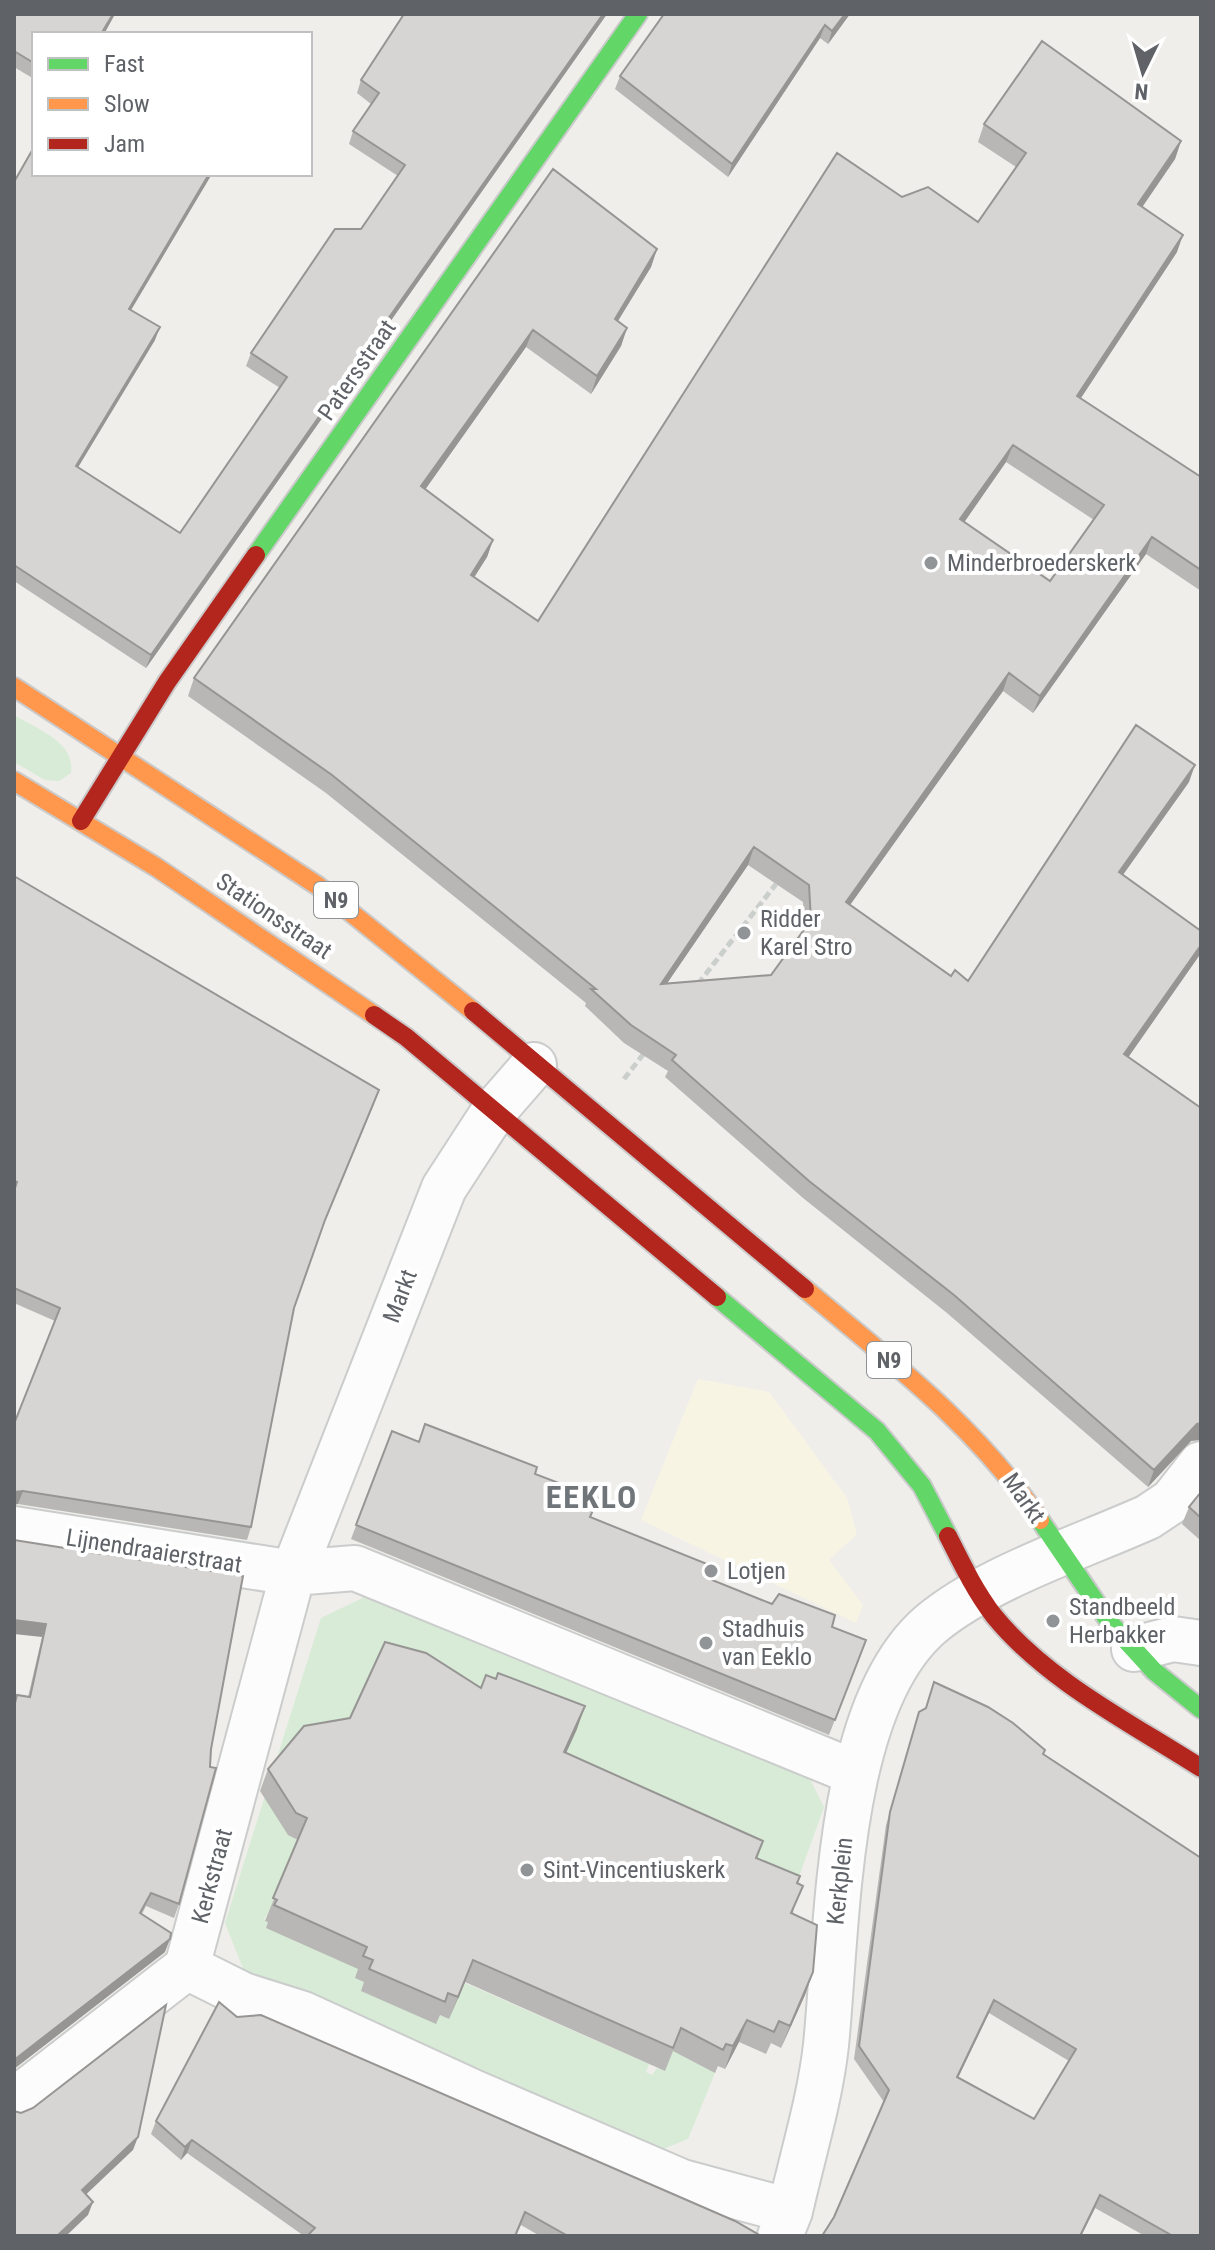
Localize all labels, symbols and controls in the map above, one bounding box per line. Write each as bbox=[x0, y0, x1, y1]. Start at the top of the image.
legend bbox=[32, 32, 312, 176]
north arrow bbox=[1103, 32, 1183, 112]
text: Fast bbox=[104, 50, 145, 78]
text: N bbox=[1133, 78, 1149, 104]
text: Slow bbox=[104, 90, 150, 118]
text: Jam bbox=[104, 130, 145, 158]
street label: Patersstraat bbox=[312, 314, 402, 426]
place label: Minderbroederskerk bbox=[947, 549, 1137, 577]
marker: Minderbroederskerk bbox=[922, 554, 940, 572]
street label: Stationsstraat bbox=[211, 867, 337, 965]
road number: N9 bbox=[314, 882, 358, 918]
place label: Ridder Karel Stro bbox=[760, 905, 853, 961]
marker: Ridder Karel Stro bbox=[735, 924, 753, 942]
street label: Markt bbox=[377, 1265, 423, 1327]
road number: N9 bbox=[867, 1342, 911, 1378]
street label: Markt bbox=[997, 1468, 1051, 1528]
district label: EEKLO bbox=[546, 1478, 638, 1516]
street label: Lijnendraaierstraat bbox=[64, 1523, 244, 1579]
place label: Lotjen bbox=[727, 1557, 786, 1585]
marker: Lotjen bbox=[702, 1562, 720, 1580]
place label: Standbeeld Herbakker bbox=[1069, 1593, 1175, 1649]
marker: Standbeeld Herbakker bbox=[1044, 1612, 1062, 1630]
place label: Stadhuis van Eeklo bbox=[722, 1615, 812, 1671]
marker: Stadhuis van Eeklo bbox=[697, 1634, 715, 1652]
street label: Kerkstraat bbox=[186, 1825, 238, 1927]
street label: Kerkplein bbox=[821, 1836, 859, 1926]
place label: Sint-Vincentiuskerk bbox=[543, 1856, 725, 1884]
marker: Sint-Vincentiuskerk bbox=[518, 1861, 536, 1879]

